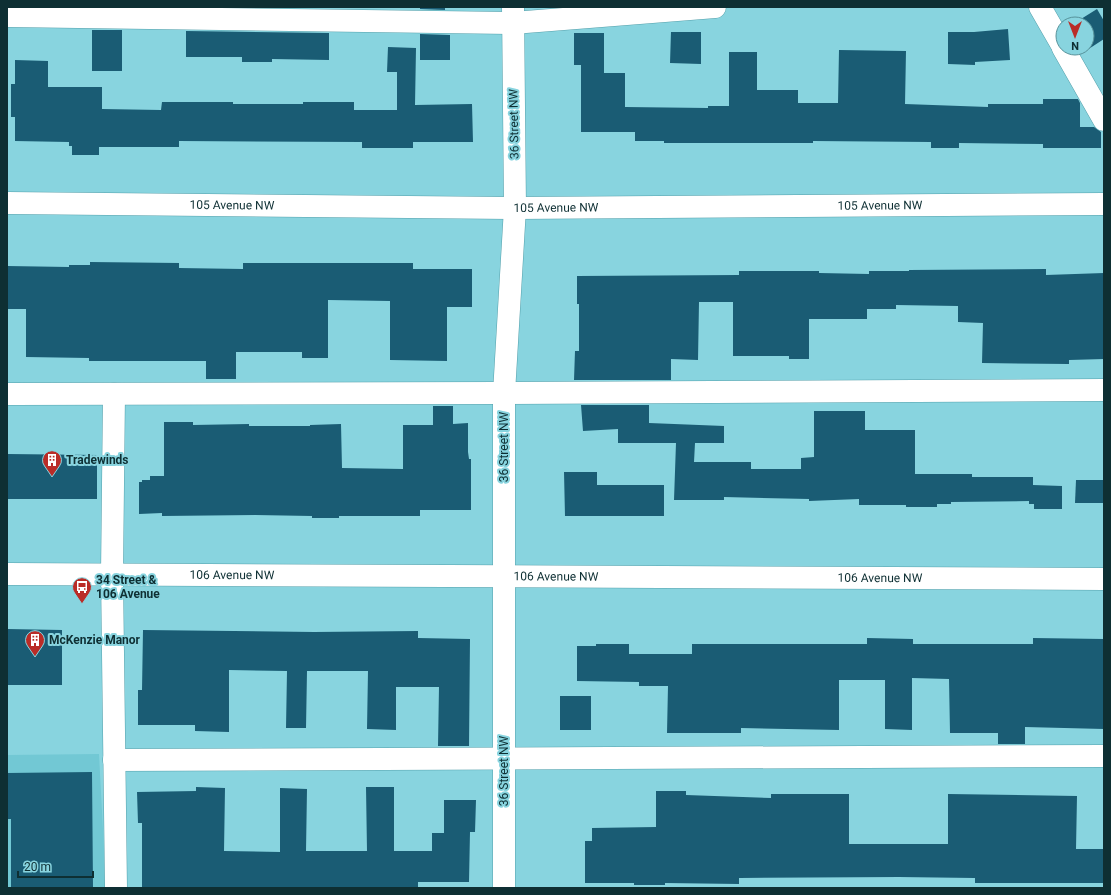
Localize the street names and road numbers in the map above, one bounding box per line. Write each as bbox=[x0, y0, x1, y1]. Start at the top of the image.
street label: 36 Street NW bbox=[506, 88, 522, 159]
street label: 105 Avenue NW bbox=[190, 198, 275, 213]
street label: 105 Avenue NW bbox=[838, 198, 923, 213]
street label: 105 Avenue NW bbox=[514, 200, 599, 215]
street label: 36 Street NW bbox=[497, 411, 511, 482]
street label: 106 Avenue NW bbox=[190, 568, 275, 582]
street label: 106 Avenue NW bbox=[514, 569, 599, 584]
street label: 106 Avenue NW bbox=[838, 571, 923, 585]
street label: 36 Street NW bbox=[497, 735, 511, 806]

